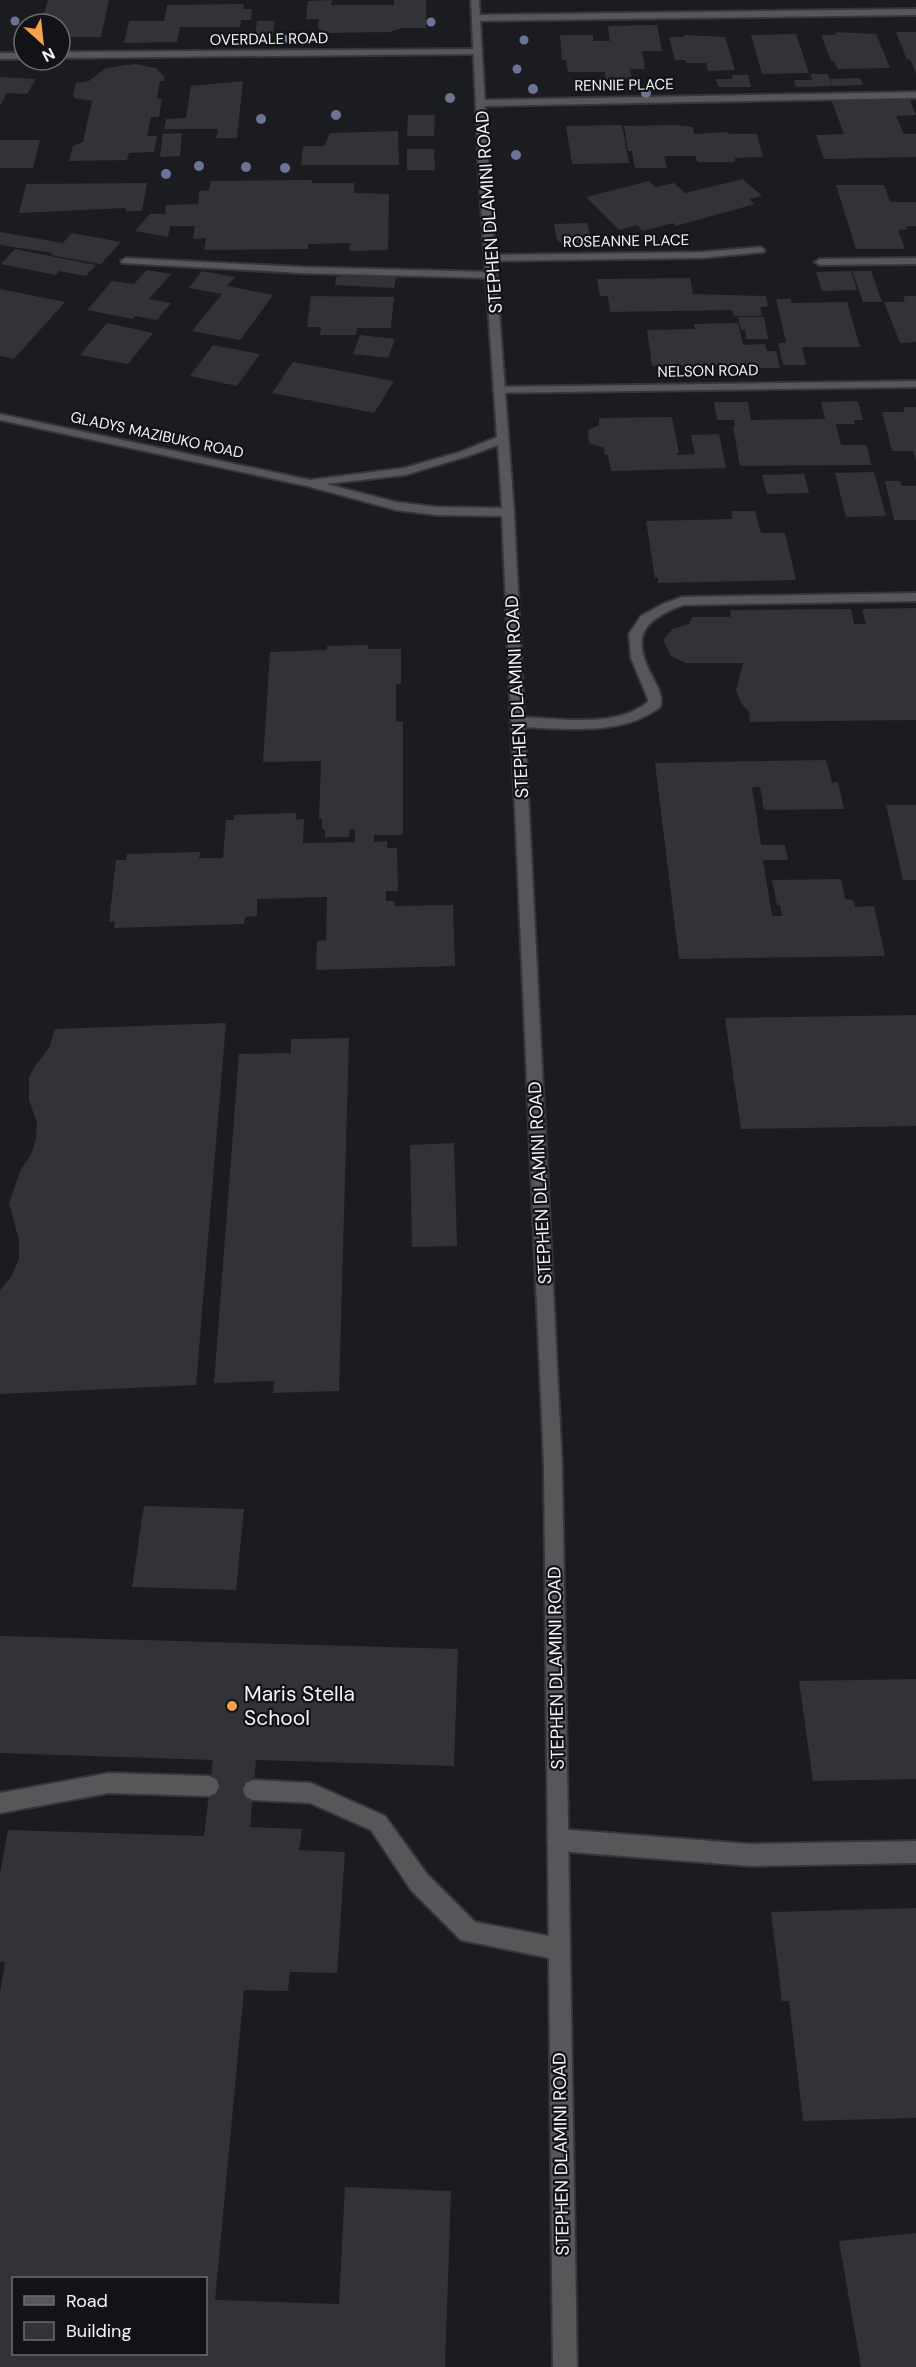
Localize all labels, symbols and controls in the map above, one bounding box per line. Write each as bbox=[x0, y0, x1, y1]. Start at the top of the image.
north arrow bbox=[12, 12, 72, 72]
street label: OVERDALE ROAD bbox=[210, 28, 328, 50]
text: N bbox=[39, 43, 59, 67]
street label: RENNIE PLACE bbox=[574, 74, 674, 96]
street label: STEPHEN DLAMINI ROAD bbox=[470, 110, 508, 314]
street label: ROSEANNE PLACE bbox=[563, 230, 689, 252]
street label: NELSON ROAD bbox=[657, 360, 759, 382]
street label: GLADYS MAZIBUKO ROAD bbox=[69, 407, 245, 463]
street label: STEPHEN DLAMINI ROAD bbox=[500, 595, 534, 799]
street label: STEPHEN DLAMINI ROAD bbox=[523, 1081, 557, 1285]
street label: STEPHEN DLAMINI ROAD bbox=[542, 1566, 570, 1770]
place label: Maris Stella School bbox=[244, 1680, 355, 1732]
marker: Maris Stella School bbox=[225, 1699, 239, 1713]
street label: STEPHEN DLAMINI ROAD bbox=[547, 2052, 575, 2256]
legend bbox=[12, 2277, 207, 2355]
text: Road bbox=[66, 2289, 108, 2313]
text: Building bbox=[66, 2319, 131, 2343]

